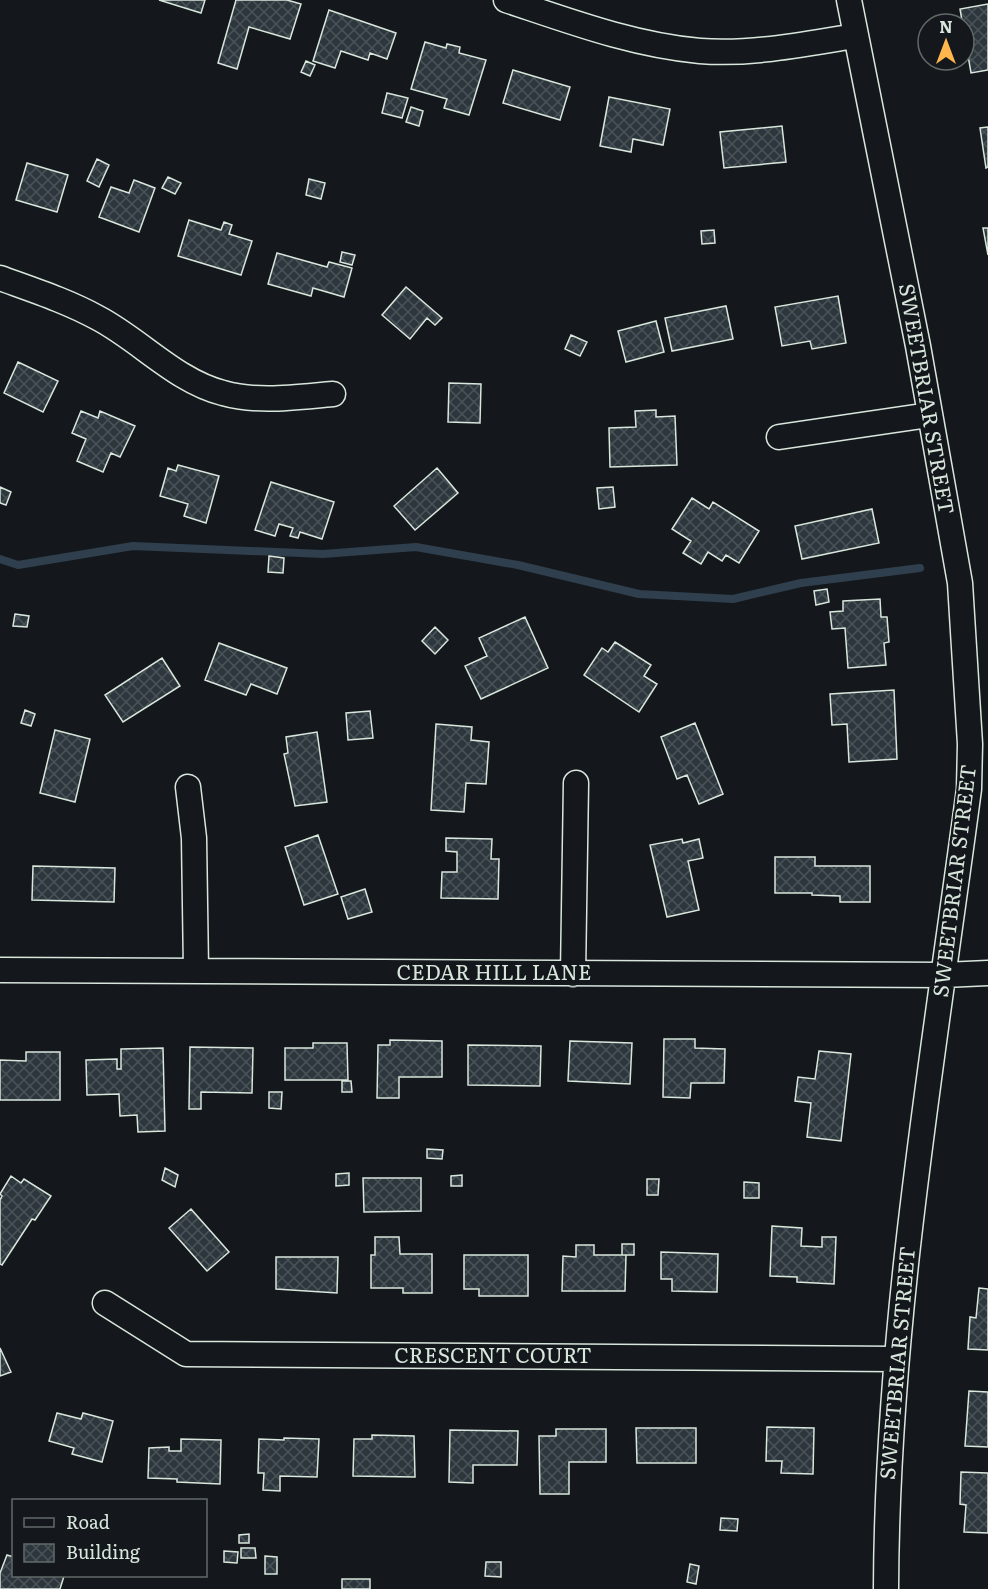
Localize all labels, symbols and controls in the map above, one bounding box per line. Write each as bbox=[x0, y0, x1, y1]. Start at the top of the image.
north arrow bbox=[916, 12, 976, 72]
text: N bbox=[939, 14, 953, 38]
street label: SWEETBRIAR STREET bbox=[893, 281, 964, 517]
street label: SWEETBRIAR STREET bbox=[923, 763, 982, 999]
street label: CEDAR HILL LANE bbox=[397, 955, 591, 986]
street label: SWEETBRIAR STREET bbox=[870, 1245, 921, 1481]
street label: CRESCENT COURT bbox=[394, 1338, 592, 1369]
legend bbox=[12, 1499, 207, 1577]
text: Road bbox=[66, 1508, 110, 1535]
text: Building bbox=[66, 1538, 141, 1565]

